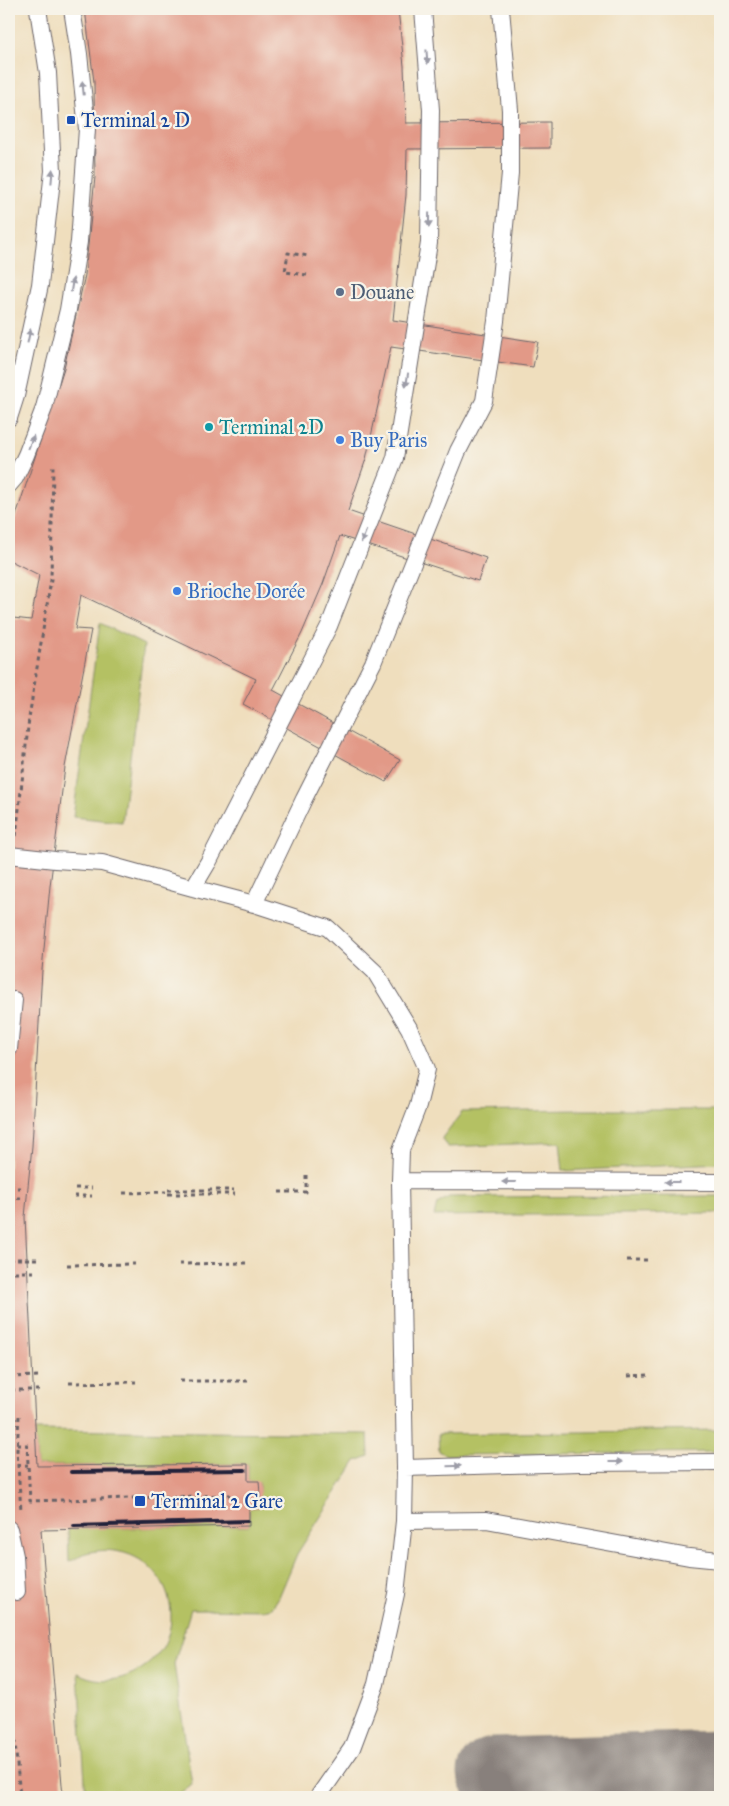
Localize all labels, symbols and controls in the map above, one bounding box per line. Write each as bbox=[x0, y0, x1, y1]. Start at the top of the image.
one-way arrow bbox=[423, 50, 431, 66]
one-way arrow bbox=[79, 80, 87, 96]
place label: Terminal 2 D bbox=[81, 108, 190, 132]
marker: Terminal 2 D bbox=[65, 114, 77, 126]
one-way arrow bbox=[48, 167, 56, 183]
one-way arrow bbox=[425, 212, 433, 228]
one-way arrow bbox=[69, 276, 77, 292]
place label: Douane bbox=[350, 280, 414, 304]
marker: Douane bbox=[334, 286, 346, 298]
one-way arrow bbox=[25, 328, 33, 344]
one-way arrow bbox=[403, 373, 411, 389]
place label: Terminal 2D bbox=[219, 415, 324, 439]
marker: Terminal 2D bbox=[203, 421, 215, 433]
place label: Buy Paris bbox=[350, 428, 427, 452]
one-way arrow bbox=[28, 434, 35, 449]
marker: Buy Paris bbox=[334, 434, 346, 446]
one-way arrow bbox=[360, 529, 368, 544]
place label: Brioche Dorée bbox=[187, 579, 305, 603]
marker: Brioche Dorée bbox=[171, 585, 183, 597]
one-way arrow bbox=[501, 1178, 517, 1186]
one-way arrow bbox=[663, 1178, 679, 1186]
one-way arrow bbox=[608, 1458, 624, 1466]
one-way arrow bbox=[446, 1462, 462, 1470]
place label: Terminal 2 Gare bbox=[151, 1489, 283, 1513]
marker: Terminal 2 Gare bbox=[133, 1494, 147, 1508]

